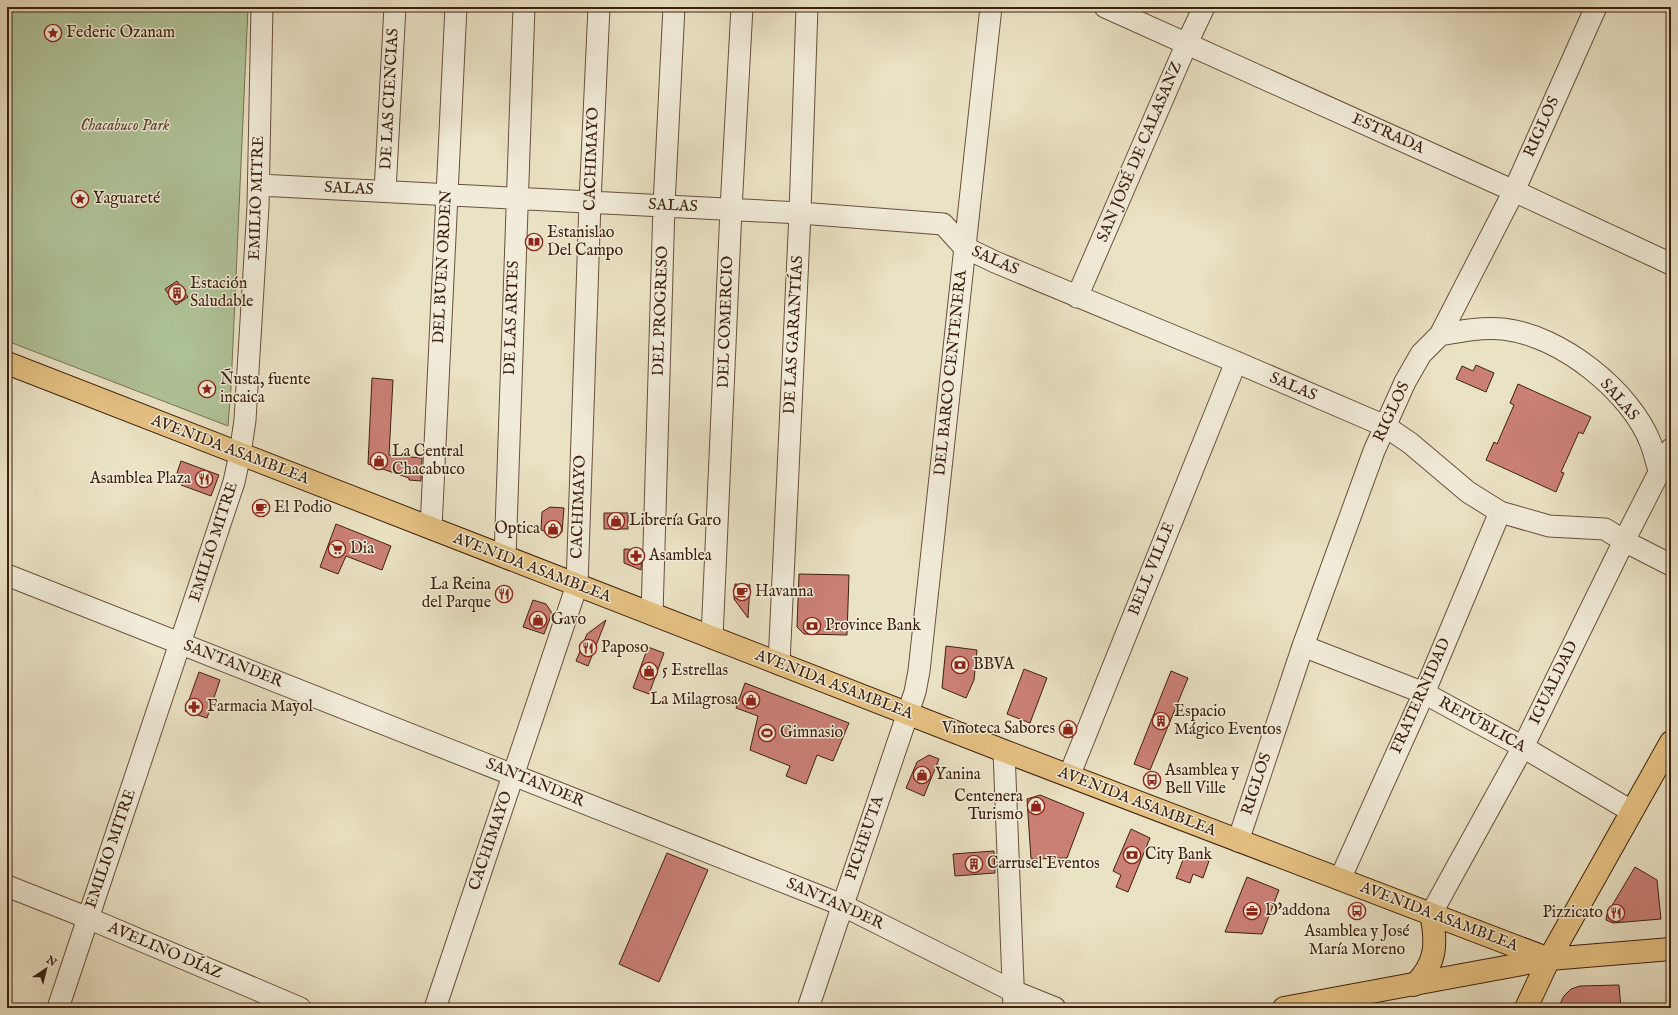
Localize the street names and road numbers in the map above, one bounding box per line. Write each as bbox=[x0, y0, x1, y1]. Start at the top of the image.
street label: DE LAS CIENCIAS bbox=[376, 28, 404, 170]
street label: SAN JOSÉ DE CALASANZ bbox=[1091, 58, 1187, 245]
street label: RIGLOS bbox=[1520, 94, 1564, 160]
street label: CACHIMAYO bbox=[580, 107, 604, 211]
street label: ESTRADA bbox=[1349, 109, 1428, 159]
street label: EMILIO MITRE bbox=[245, 135, 269, 261]
street label: SALAS bbox=[324, 178, 374, 200]
street label: DEL BUEN ORDEN bbox=[429, 190, 457, 344]
street label: SALAS bbox=[648, 195, 698, 217]
street label: SALAS bbox=[968, 242, 1022, 280]
street label: DEL PROGRESO bbox=[649, 246, 673, 376]
street label: DEL COMERCIO bbox=[714, 255, 738, 389]
street label: DE LAS GARANTÍAS bbox=[778, 255, 808, 415]
street label: DE LAS ARTES bbox=[500, 260, 524, 376]
street label: DEL BARCO CENTENERA bbox=[930, 268, 972, 477]
street label: SALAS bbox=[1266, 368, 1320, 406]
street label: SALAS bbox=[1595, 375, 1643, 425]
street label: RIGLOS bbox=[1369, 379, 1415, 445]
street label: AVENIDA ASAMBLEA bbox=[147, 410, 313, 490]
street label: CACHIMAYO bbox=[567, 455, 591, 559]
street label: EMILIO MITRE bbox=[185, 480, 243, 604]
street label: BELL VILLE bbox=[1124, 519, 1180, 619]
street label: AVENIDA ASAMBLEA bbox=[449, 528, 615, 608]
street label: FRATERNIDAD bbox=[1387, 635, 1455, 757]
street label: SANTANDER bbox=[181, 636, 286, 692]
street label: IGUALDAD bbox=[1525, 638, 1583, 728]
street label: AVENIDA ASAMBLEA bbox=[751, 645, 917, 725]
street label: REPÚBLICA bbox=[1435, 692, 1531, 758]
street label: RIGLOS bbox=[1238, 750, 1276, 818]
street label: SANTANDER bbox=[483, 754, 588, 812]
street label: AVENIDA ASAMBLEA bbox=[1054, 762, 1220, 842]
street label: EMILIO MITRE bbox=[81, 787, 141, 911]
street label: CACHIMAYO bbox=[465, 789, 517, 893]
street label: PICHEUTA bbox=[841, 792, 889, 883]
street label: SANTANDER bbox=[783, 874, 888, 935]
street label: AVENIDA ASAMBLEA bbox=[1356, 877, 1522, 957]
street label: AVELINO DÍAZ bbox=[104, 916, 226, 984]

